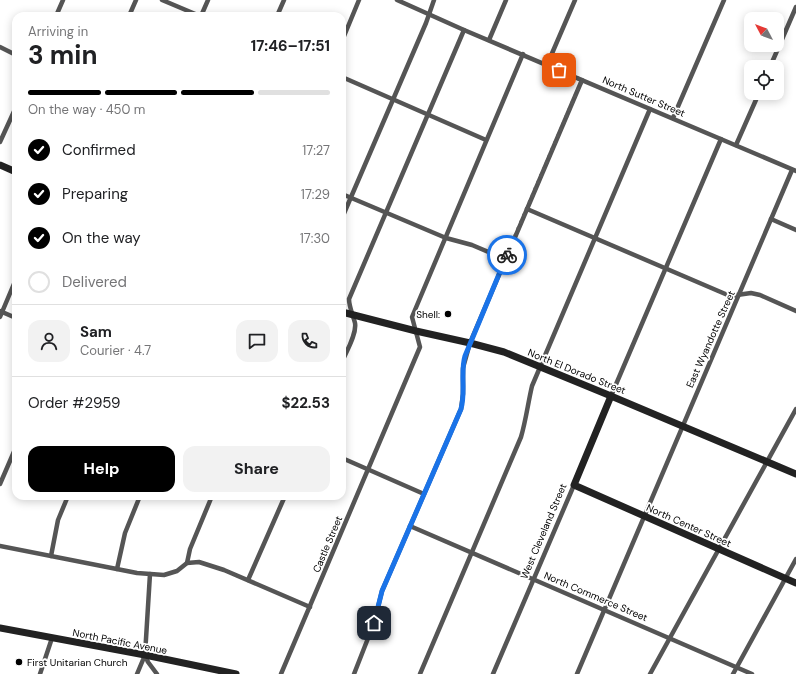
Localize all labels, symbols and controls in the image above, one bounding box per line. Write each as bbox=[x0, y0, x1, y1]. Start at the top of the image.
north arrow bbox=[744, 12, 784, 52]
map controls bbox=[744, 12, 784, 100]
text: Arriving in bbox=[28, 23, 88, 40]
text: 17:46–17:51 bbox=[251, 36, 330, 56]
text: 3 min bbox=[28, 38, 97, 72]
pin bbox=[542, 53, 576, 87]
icon: bag bbox=[548, 59, 570, 81]
button: locate bbox=[744, 60, 784, 100]
street label: North Sutter Street bbox=[601, 73, 687, 120]
text: On the way · 450 m bbox=[28, 101, 145, 118]
icon: check bbox=[28, 139, 50, 161]
text: Confirmed bbox=[62, 140, 136, 160]
text: 17:27 bbox=[302, 142, 330, 159]
icon: check bbox=[28, 183, 50, 205]
text: Preparing bbox=[62, 184, 128, 204]
text: 17:29 bbox=[301, 186, 330, 203]
icon: check bbox=[28, 227, 50, 249]
text: On the way bbox=[62, 228, 141, 248]
text: 17:30 bbox=[300, 230, 330, 247]
courier bbox=[487, 235, 527, 275]
icon: bike bbox=[496, 244, 518, 266]
text: Delivered bbox=[62, 272, 127, 292]
street label: East Wyandotte Street bbox=[683, 289, 738, 390]
place label: Shell: bbox=[416, 308, 440, 321]
marker: Shell: bbox=[443, 309, 453, 319]
button: person bbox=[28, 320, 70, 362]
button: chat bbox=[236, 320, 278, 362]
button: phone bbox=[288, 320, 330, 362]
text: Sam bbox=[80, 322, 112, 342]
text: Courier · 4.7 bbox=[80, 342, 151, 359]
street label: North El Dorado Street bbox=[526, 346, 628, 397]
text: Order #2959 bbox=[28, 393, 120, 413]
text: $22.53 bbox=[281, 393, 330, 413]
button: Help bbox=[28, 446, 175, 492]
button: Share bbox=[183, 446, 330, 492]
street label: West Cleveland Street bbox=[517, 481, 569, 581]
street label: North Center Street bbox=[644, 501, 733, 550]
street label: Castle Street bbox=[310, 514, 345, 574]
street label: North Commerce Street bbox=[542, 569, 650, 624]
pin bbox=[357, 606, 391, 640]
icon: home bbox=[363, 612, 385, 634]
street label: North Pacific Avenue bbox=[72, 626, 169, 657]
place label: First Unitarian Church bbox=[27, 656, 128, 669]
marker: First Unitarian Church bbox=[14, 657, 24, 667]

